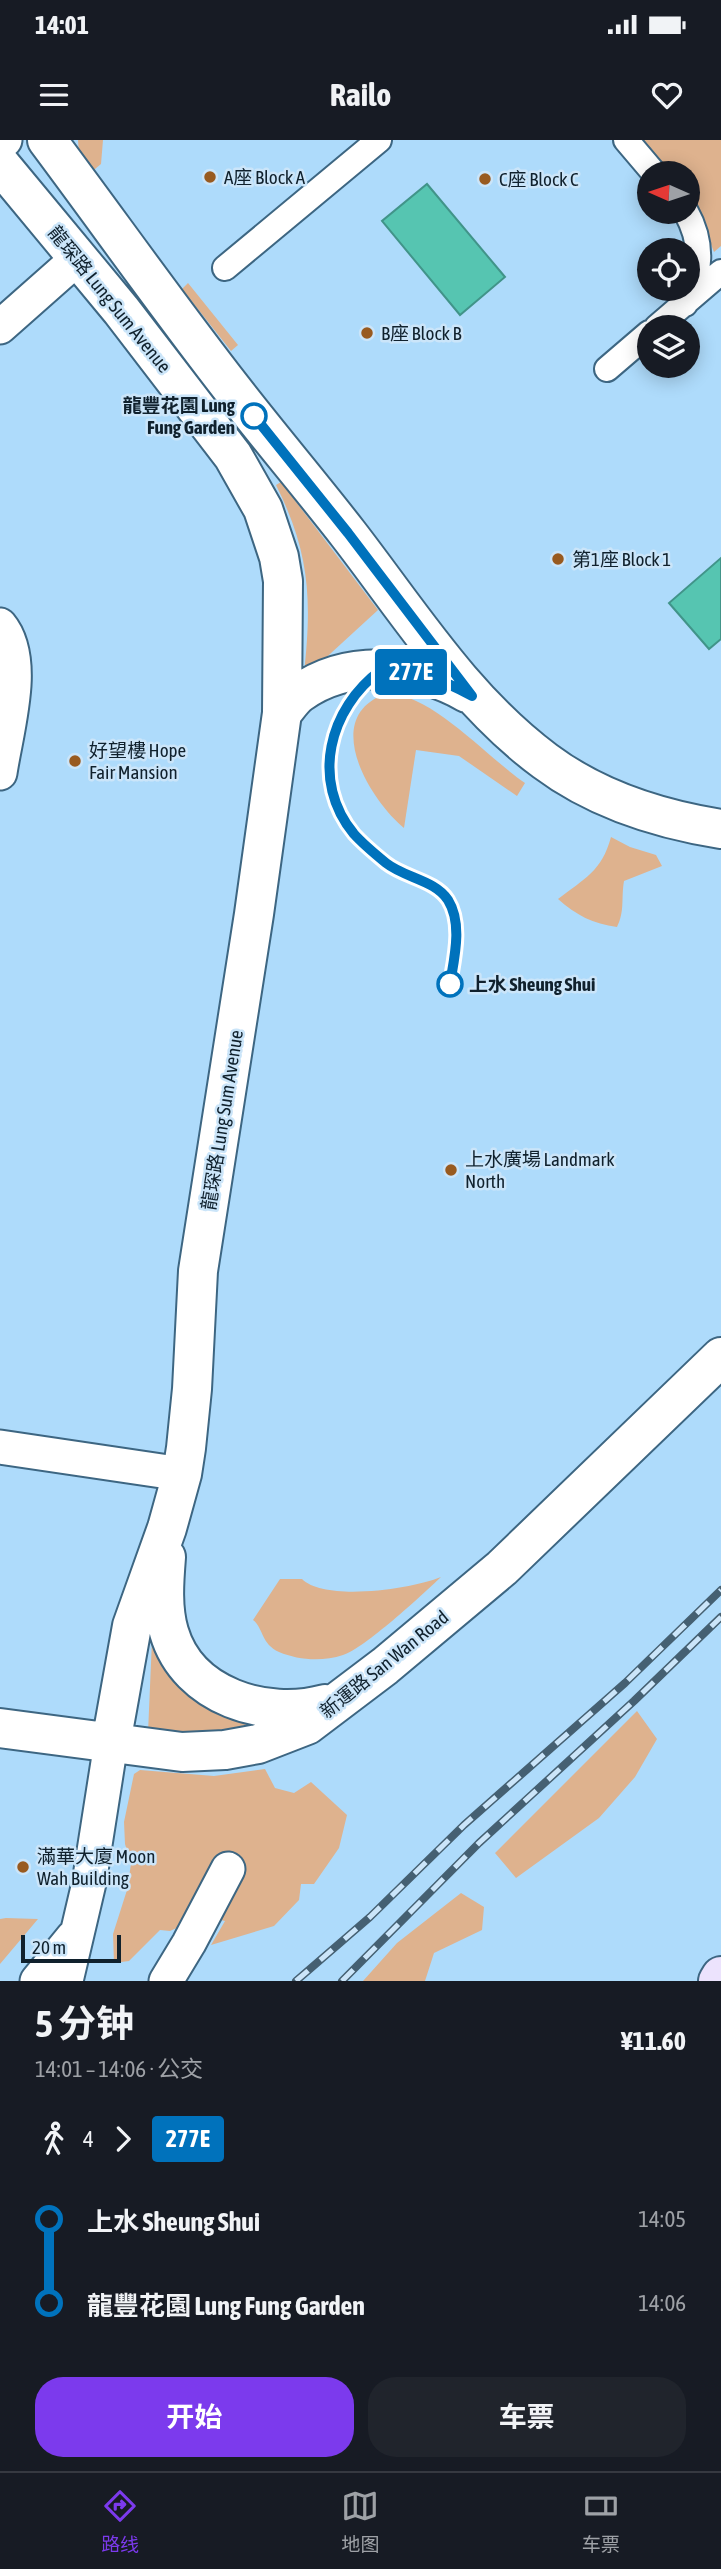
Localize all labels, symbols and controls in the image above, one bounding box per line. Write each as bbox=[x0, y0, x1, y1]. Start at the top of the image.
text: 14:01 bbox=[35, 10, 89, 40]
icon: menu bbox=[35, 76, 73, 114]
text: Railo bbox=[330, 76, 391, 113]
icon: heart bbox=[648, 76, 686, 114]
north arrow bbox=[637, 161, 700, 224]
map controls bbox=[637, 161, 700, 378]
place label: A座 Block A bbox=[224, 166, 306, 188]
place label: C座 Block C bbox=[499, 168, 579, 190]
marker: A座 Block A bbox=[202, 169, 218, 185]
marker: C座 Block C bbox=[477, 171, 493, 187]
street label: 龍琛路 Lung Sum Avenue bbox=[44, 221, 176, 377]
button: locate bbox=[637, 238, 700, 301]
button: layers bbox=[637, 315, 700, 378]
place label: B座 Block B bbox=[381, 322, 461, 344]
marker: B座 Block B bbox=[359, 325, 375, 341]
place label: 龍豐花園 Lung Fung Garden bbox=[122, 394, 236, 438]
marker: 龍豐花園 Lung Fung Garden bbox=[241, 403, 267, 429]
place label: 第1座 Block 1 bbox=[572, 548, 671, 570]
marker: 第1座 Block 1 bbox=[550, 551, 566, 567]
line badge: 277E bbox=[362, 649, 460, 695]
text: 277E bbox=[389, 658, 433, 685]
place label: 好望樓 Hope Fair Mansion bbox=[89, 739, 186, 783]
marker: 好望樓 Hope Fair Mansion bbox=[67, 753, 83, 769]
marker: 上水 Sheung Shui bbox=[437, 971, 463, 997]
place label: 上水 Sheung Shui bbox=[469, 973, 595, 995]
street label: 龍琛路 Lung Sum Avenue bbox=[197, 1028, 247, 1212]
place label: 上水廣場 Landmark North bbox=[465, 1148, 615, 1192]
marker: 上水廣場 Landmark North bbox=[443, 1162, 459, 1178]
street label: 新運路 San Wan Road bbox=[316, 1606, 452, 1722]
place label: 滿華大廈 Moon Wah Building bbox=[37, 1845, 155, 1889]
marker: 滿華大廈 Moon Wah Building bbox=[15, 1859, 31, 1875]
scale bar bbox=[21, 1932, 121, 1964]
text: 20 m bbox=[32, 1936, 66, 1958]
text: 5 分钟 bbox=[35, 2002, 134, 2045]
text: ¥11.60 bbox=[621, 2026, 686, 2056]
text: 14:01 – 14:06 · 公交 bbox=[35, 2056, 203, 2082]
icon: walk bbox=[35, 2120, 73, 2158]
icon: forward bbox=[104, 2120, 142, 2158]
text: 277E bbox=[166, 2125, 210, 2152]
text: 4 bbox=[83, 2126, 94, 2152]
text: 14:05 bbox=[638, 2206, 686, 2232]
text: 上水 Sheung Shui bbox=[87, 2207, 260, 2237]
text: 14:06 bbox=[638, 2290, 686, 2316]
text: 龍豐花園 Lung Fung Garden bbox=[87, 2291, 365, 2321]
button: 开始 bbox=[35, 2377, 354, 2457]
button: 车票 bbox=[368, 2377, 686, 2457]
tab: 路线 bbox=[101, 2487, 139, 2556]
tab: 地图 bbox=[341, 2487, 380, 2556]
tab: 车票 bbox=[582, 2487, 620, 2556]

